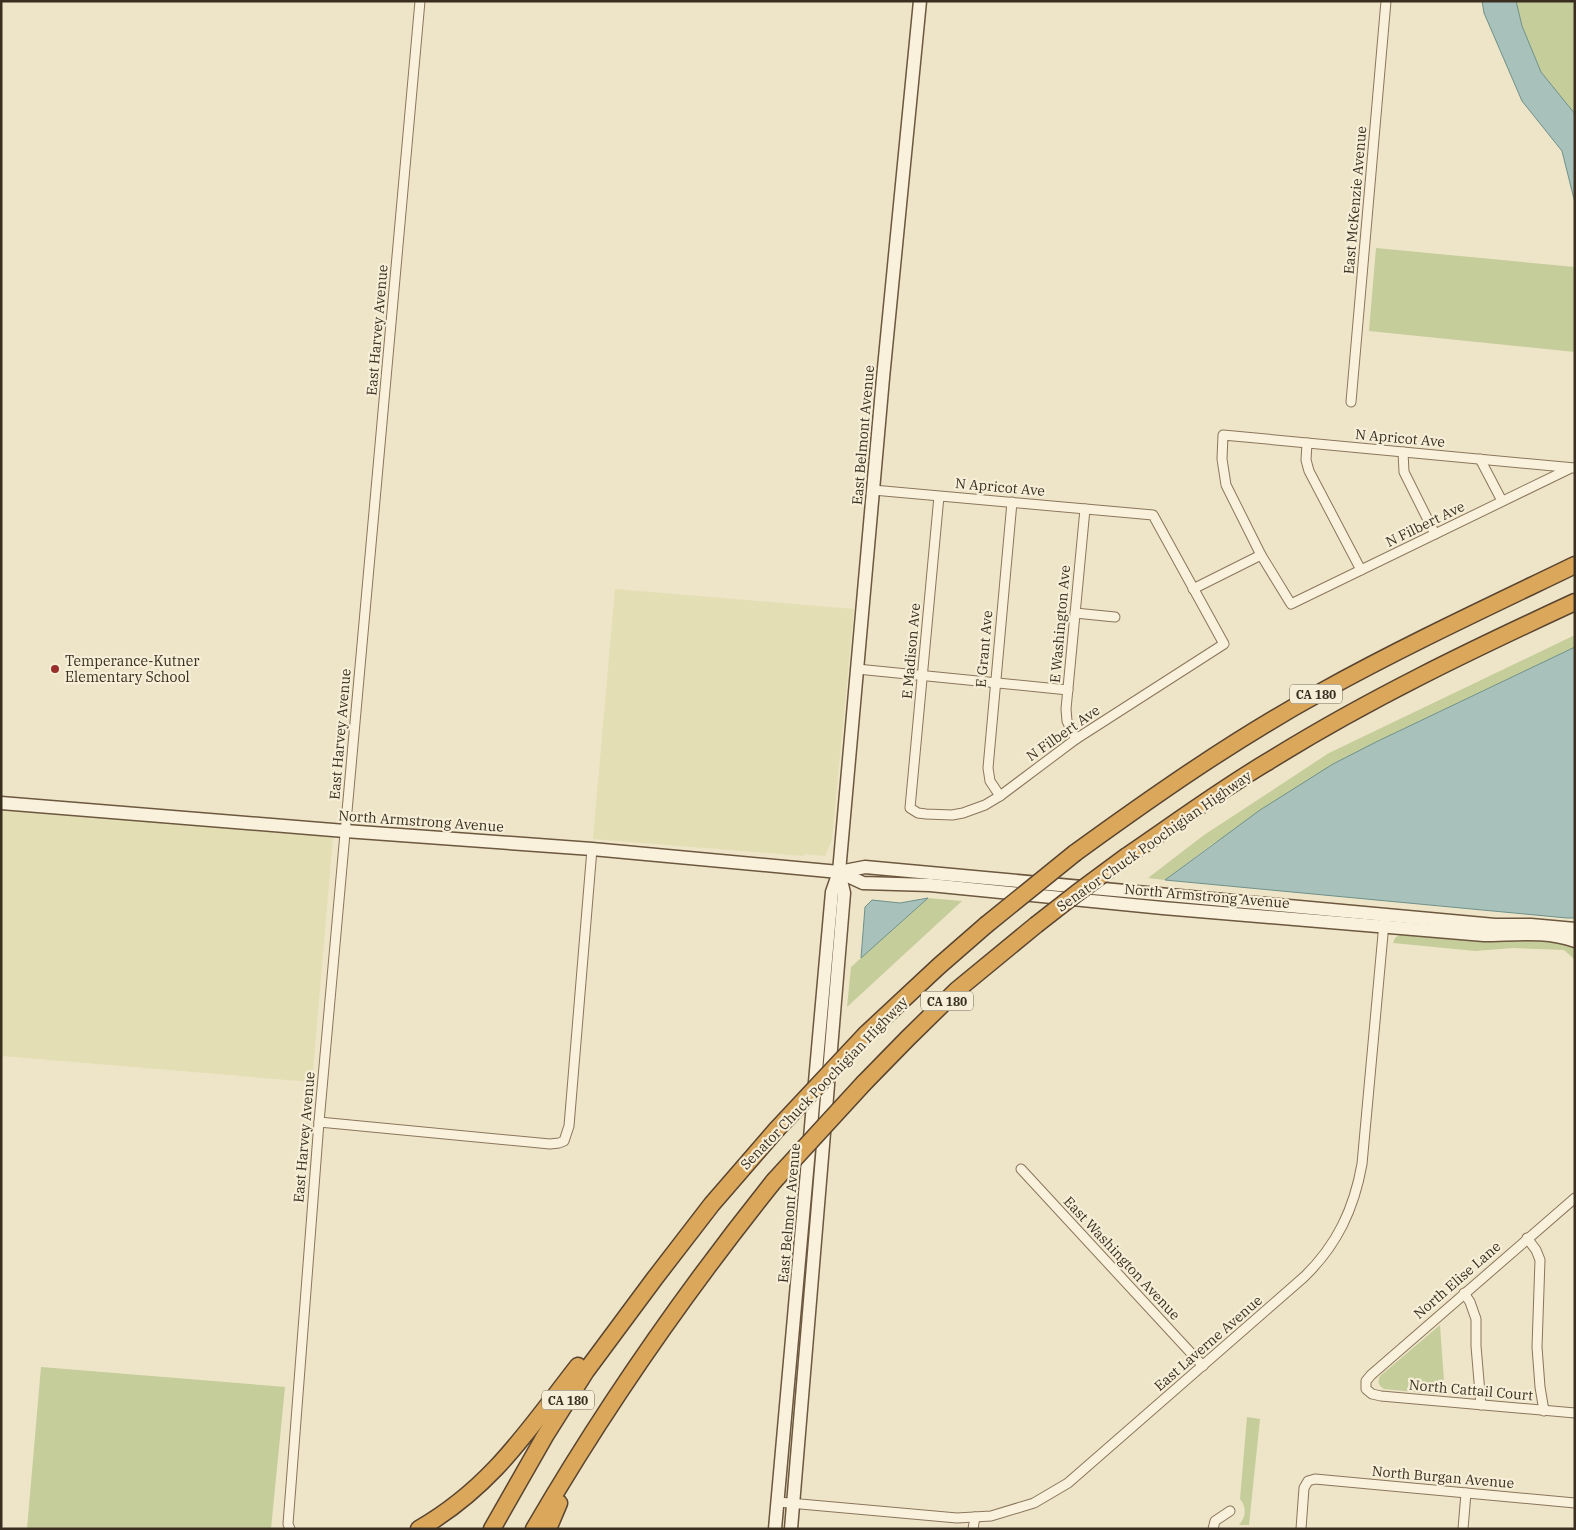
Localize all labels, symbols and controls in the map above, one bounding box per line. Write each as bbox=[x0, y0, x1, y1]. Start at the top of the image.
street label: East McKenzie Avenue bbox=[1340, 125, 1370, 275]
street label: East Harvey Avenue bbox=[362, 264, 392, 396]
street label: East Belmont Avenue bbox=[848, 364, 878, 506]
street label: N Apricot Ave bbox=[1354, 425, 1446, 451]
street label: N Apricot Ave bbox=[954, 474, 1046, 500]
street label: N Filbert Ave bbox=[1382, 497, 1468, 551]
street label: E Washington Ave bbox=[1046, 564, 1074, 684]
street label: E Madison Ave bbox=[898, 602, 924, 700]
street label: E Grant Ave bbox=[972, 610, 996, 688]
place label: Temperance-Kutner Elementary School bbox=[65, 652, 200, 686]
marker: Temperance-Kutner Elementary School bbox=[49, 663, 61, 675]
street label: East Harvey Avenue bbox=[325, 668, 355, 800]
road number: CA 180 bbox=[1290, 684, 1342, 704]
street label: N Filbert Ave bbox=[1023, 701, 1103, 765]
street label: Senator Chuck Poochigian Highway bbox=[1053, 766, 1255, 915]
street label: North Armstrong Avenue bbox=[338, 806, 504, 836]
street label: North Armstrong Avenue bbox=[1124, 880, 1290, 912]
road number: CA 180 bbox=[921, 991, 973, 1010]
street label: Senator Chuck Poochigian Highway bbox=[736, 992, 912, 1173]
street label: East Harvey Avenue bbox=[289, 1071, 319, 1203]
street label: East Belmont Avenue bbox=[774, 1142, 804, 1284]
street label: East Washington Avenue bbox=[1060, 1192, 1184, 1324]
street label: North Elise Lane bbox=[1410, 1237, 1504, 1323]
street label: East Laverne Avenue bbox=[1150, 1291, 1266, 1395]
street label: North Cattail Court bbox=[1408, 1376, 1534, 1404]
road number: CA 180 bbox=[542, 1390, 594, 1410]
street label: North Burgan Avenue bbox=[1371, 1462, 1515, 1492]

